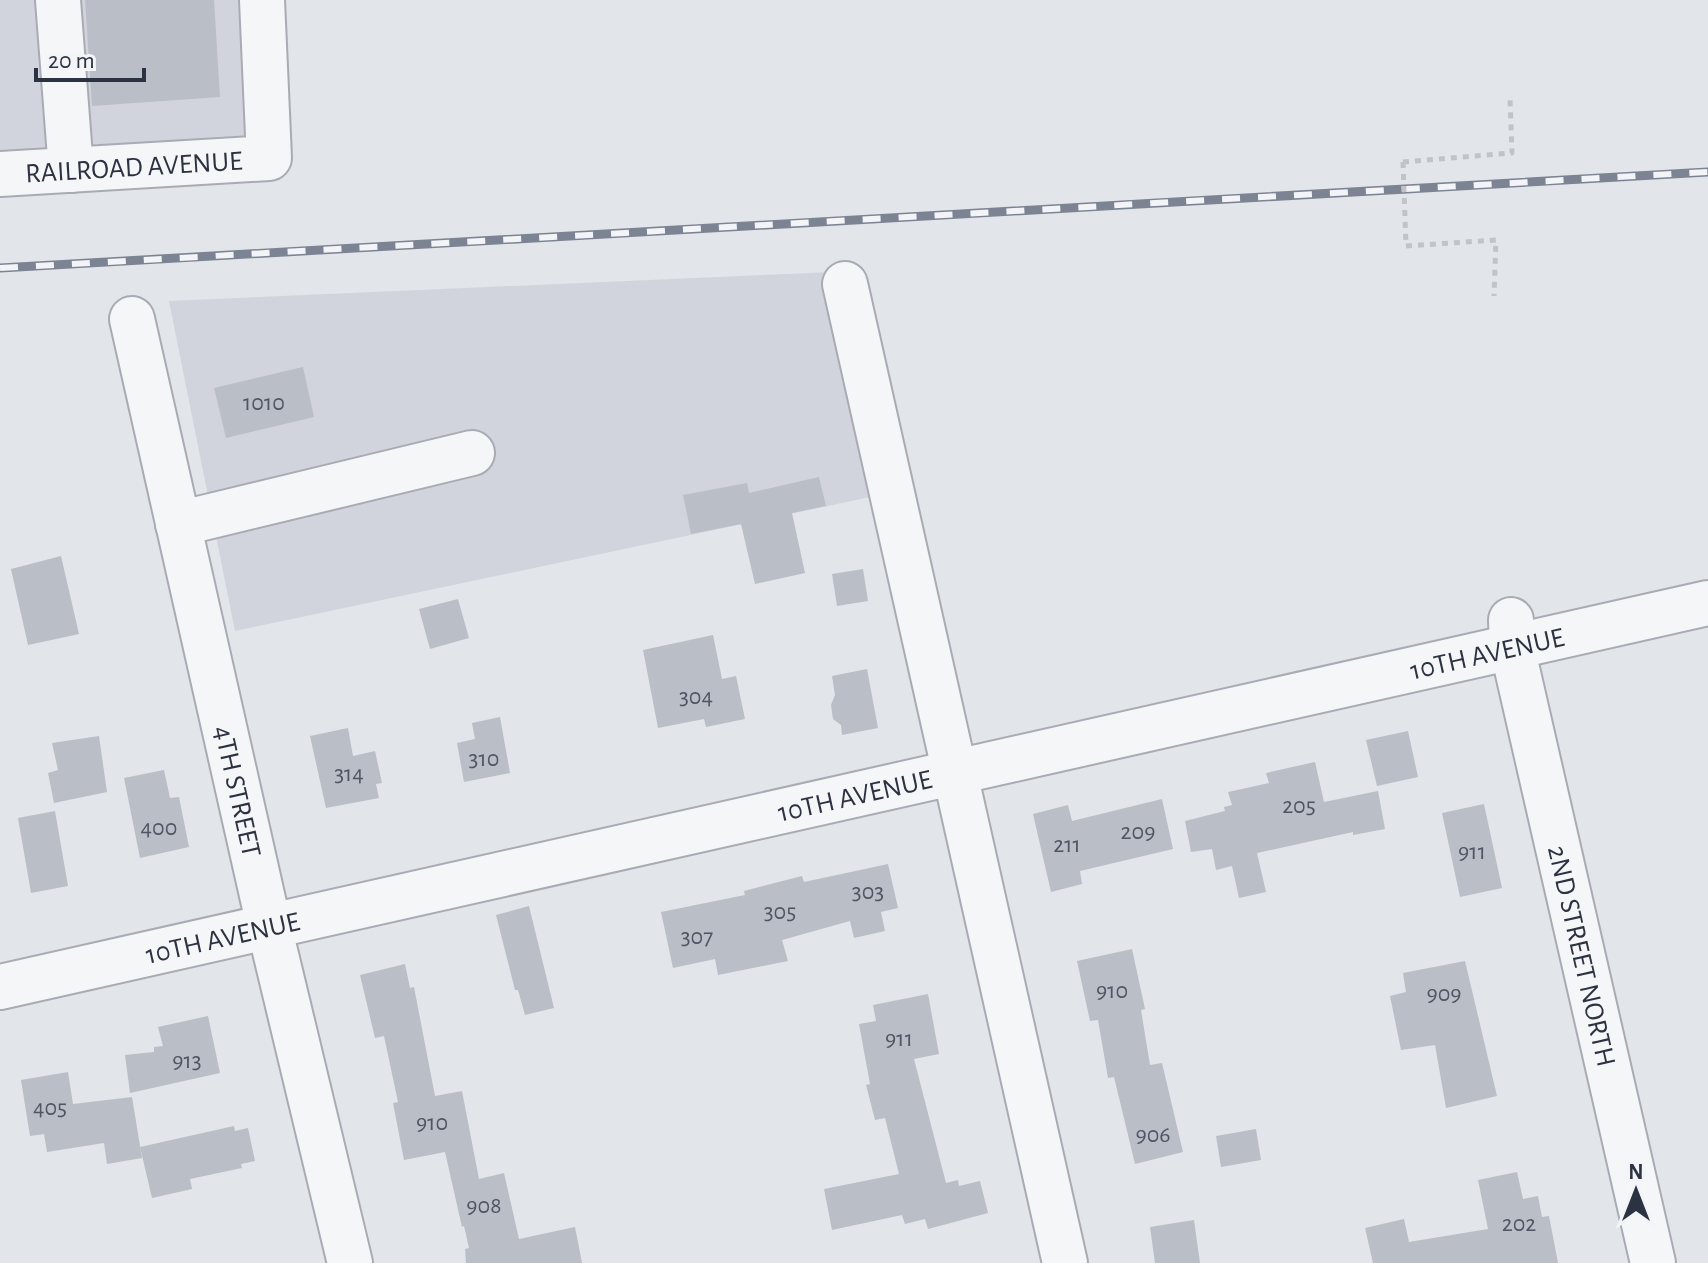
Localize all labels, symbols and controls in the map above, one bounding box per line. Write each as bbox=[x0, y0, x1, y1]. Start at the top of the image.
scale bar bbox=[36, 32, 144, 82]
text: 20 m bbox=[48, 49, 95, 73]
street label: RAILROAD AVENUE bbox=[24, 148, 243, 188]
house number: 1010 bbox=[243, 391, 285, 415]
street label: 10TH AVENUE bbox=[1408, 624, 1567, 686]
house number: 304 bbox=[679, 685, 713, 709]
street label: 4TH STREET bbox=[208, 723, 265, 860]
house number: 310 bbox=[469, 747, 499, 771]
house number: 314 bbox=[334, 762, 364, 786]
street label: 10TH AVENUE bbox=[775, 766, 935, 828]
house number: 205 bbox=[1282, 794, 1316, 818]
house number: 400 bbox=[141, 816, 177, 840]
house number: 209 bbox=[1121, 820, 1155, 844]
house number: 211 bbox=[1053, 833, 1081, 857]
house number: 911 bbox=[1458, 840, 1486, 864]
street label: 2ND STREET NORTH bbox=[1542, 843, 1620, 1070]
house number: 303 bbox=[852, 880, 884, 904]
house number: 305 bbox=[764, 900, 796, 924]
street label: 10TH AVENUE bbox=[143, 908, 303, 970]
house number: 307 bbox=[681, 925, 713, 949]
house number: 910 bbox=[1096, 979, 1128, 1003]
house number: 909 bbox=[1426, 982, 1462, 1006]
house number: 911 bbox=[885, 1027, 913, 1051]
house number: 913 bbox=[172, 1049, 202, 1073]
house number: 405 bbox=[33, 1096, 67, 1120]
house number: 910 bbox=[416, 1111, 448, 1135]
house number: 906 bbox=[1135, 1123, 1171, 1147]
north arrow bbox=[1596, 1151, 1676, 1231]
text: N bbox=[1628, 1161, 1644, 1183]
house number: 908 bbox=[466, 1194, 502, 1218]
house number: 202 bbox=[1502, 1212, 1536, 1236]

